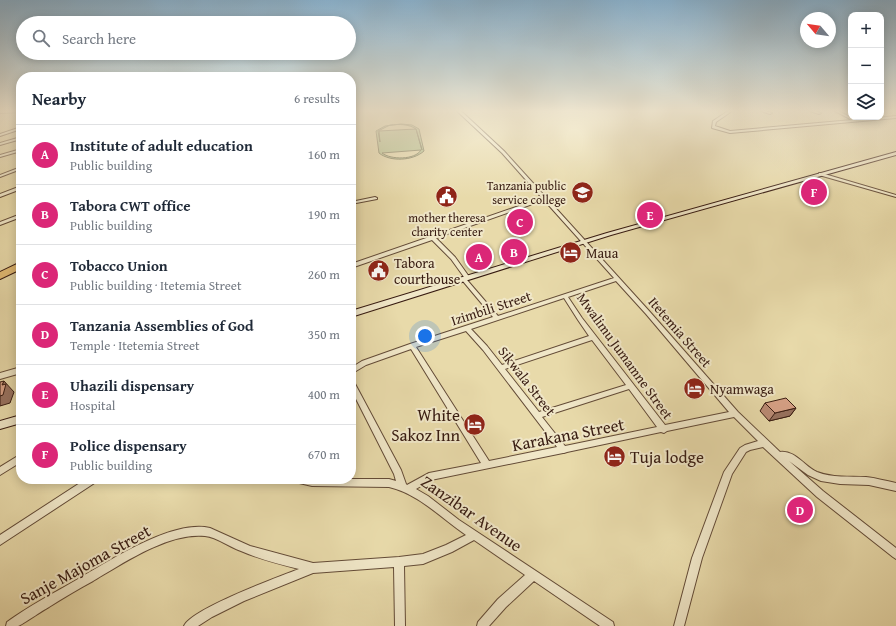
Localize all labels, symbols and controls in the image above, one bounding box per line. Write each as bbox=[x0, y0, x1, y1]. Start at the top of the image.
north arrow bbox=[800, 12, 836, 48]
map controls bbox=[848, 12, 884, 120]
button: + bbox=[848, 12, 884, 48]
search box bbox=[16, 16, 356, 60]
icon: search bbox=[30, 27, 52, 49]
text: Search here bbox=[62, 28, 136, 49]
button: − bbox=[848, 48, 884, 84]
button: layers bbox=[848, 84, 884, 120]
text: Nearby bbox=[32, 86, 86, 111]
text: 6 results bbox=[294, 89, 340, 108]
text: Institute of adult education bbox=[70, 135, 253, 156]
text: A bbox=[41, 145, 49, 164]
text: 160 m bbox=[308, 145, 340, 164]
text: Public building bbox=[70, 156, 152, 175]
place label: Tanzania public service college bbox=[487, 177, 567, 208]
pin: F bbox=[801, 177, 827, 207]
school or university icon: Tanzania public service college bbox=[569, 179, 595, 205]
public building icon: mother theresa charity center bbox=[434, 183, 460, 209]
text: Tabora CWT office bbox=[70, 195, 191, 216]
pin: E bbox=[637, 200, 663, 230]
text: B bbox=[41, 205, 49, 224]
text: 190 m bbox=[308, 205, 340, 224]
pin: C bbox=[507, 207, 533, 237]
place label: mother theresa charity center bbox=[408, 209, 486, 240]
text: Public building bbox=[70, 216, 152, 235]
pin: B bbox=[501, 237, 527, 267]
hotel icon: Maua bbox=[557, 240, 583, 266]
pin: A bbox=[466, 242, 492, 272]
place label: Maua bbox=[586, 243, 619, 263]
place label: Tabora courthouse bbox=[394, 253, 461, 289]
text: Tobacco Union bbox=[70, 255, 168, 276]
public building icon: Tabora courthouse bbox=[365, 258, 391, 284]
text: C bbox=[41, 265, 49, 284]
text: 260 m bbox=[308, 265, 340, 284]
text: Public building · Itetemia Street bbox=[70, 276, 242, 295]
street label: Izimbili Street bbox=[448, 286, 534, 330]
street label: Mwalimu Jumamne Street bbox=[572, 289, 678, 423]
street label: Itetemia Street bbox=[644, 292, 716, 372]
text: Tanzania Assemblies of God bbox=[70, 315, 254, 336]
text: D bbox=[41, 325, 49, 344]
text: 350 m bbox=[308, 325, 340, 344]
your location bbox=[415, 326, 435, 346]
text: Temple · Itetemia Street bbox=[70, 336, 200, 355]
street label: Sikwala Street bbox=[493, 342, 561, 420]
text: Uhazili dispensary bbox=[70, 375, 194, 396]
hotel icon: Nyamwaga bbox=[682, 376, 708, 402]
place label: Nyamwaga bbox=[710, 379, 774, 399]
text: E bbox=[42, 385, 48, 404]
text: 400 m bbox=[308, 385, 340, 404]
text: Hospital bbox=[70, 396, 115, 415]
place label: White Sakoz Inn bbox=[391, 402, 460, 447]
hotel icon: White Sakoz Inn bbox=[462, 411, 488, 437]
street label: Karakana Street bbox=[510, 411, 626, 457]
text: Police dispensary bbox=[70, 435, 187, 456]
hotel icon: Tuja lodge bbox=[601, 443, 627, 469]
place label: Tuja lodge bbox=[630, 444, 704, 469]
text: F bbox=[42, 445, 48, 464]
text: 670 m bbox=[308, 445, 340, 464]
text: Public building bbox=[70, 456, 152, 475]
street label: Zanzibar Avenue bbox=[416, 469, 528, 557]
pin: D bbox=[787, 495, 813, 525]
street label: Sanje Majoma Street bbox=[15, 518, 155, 610]

